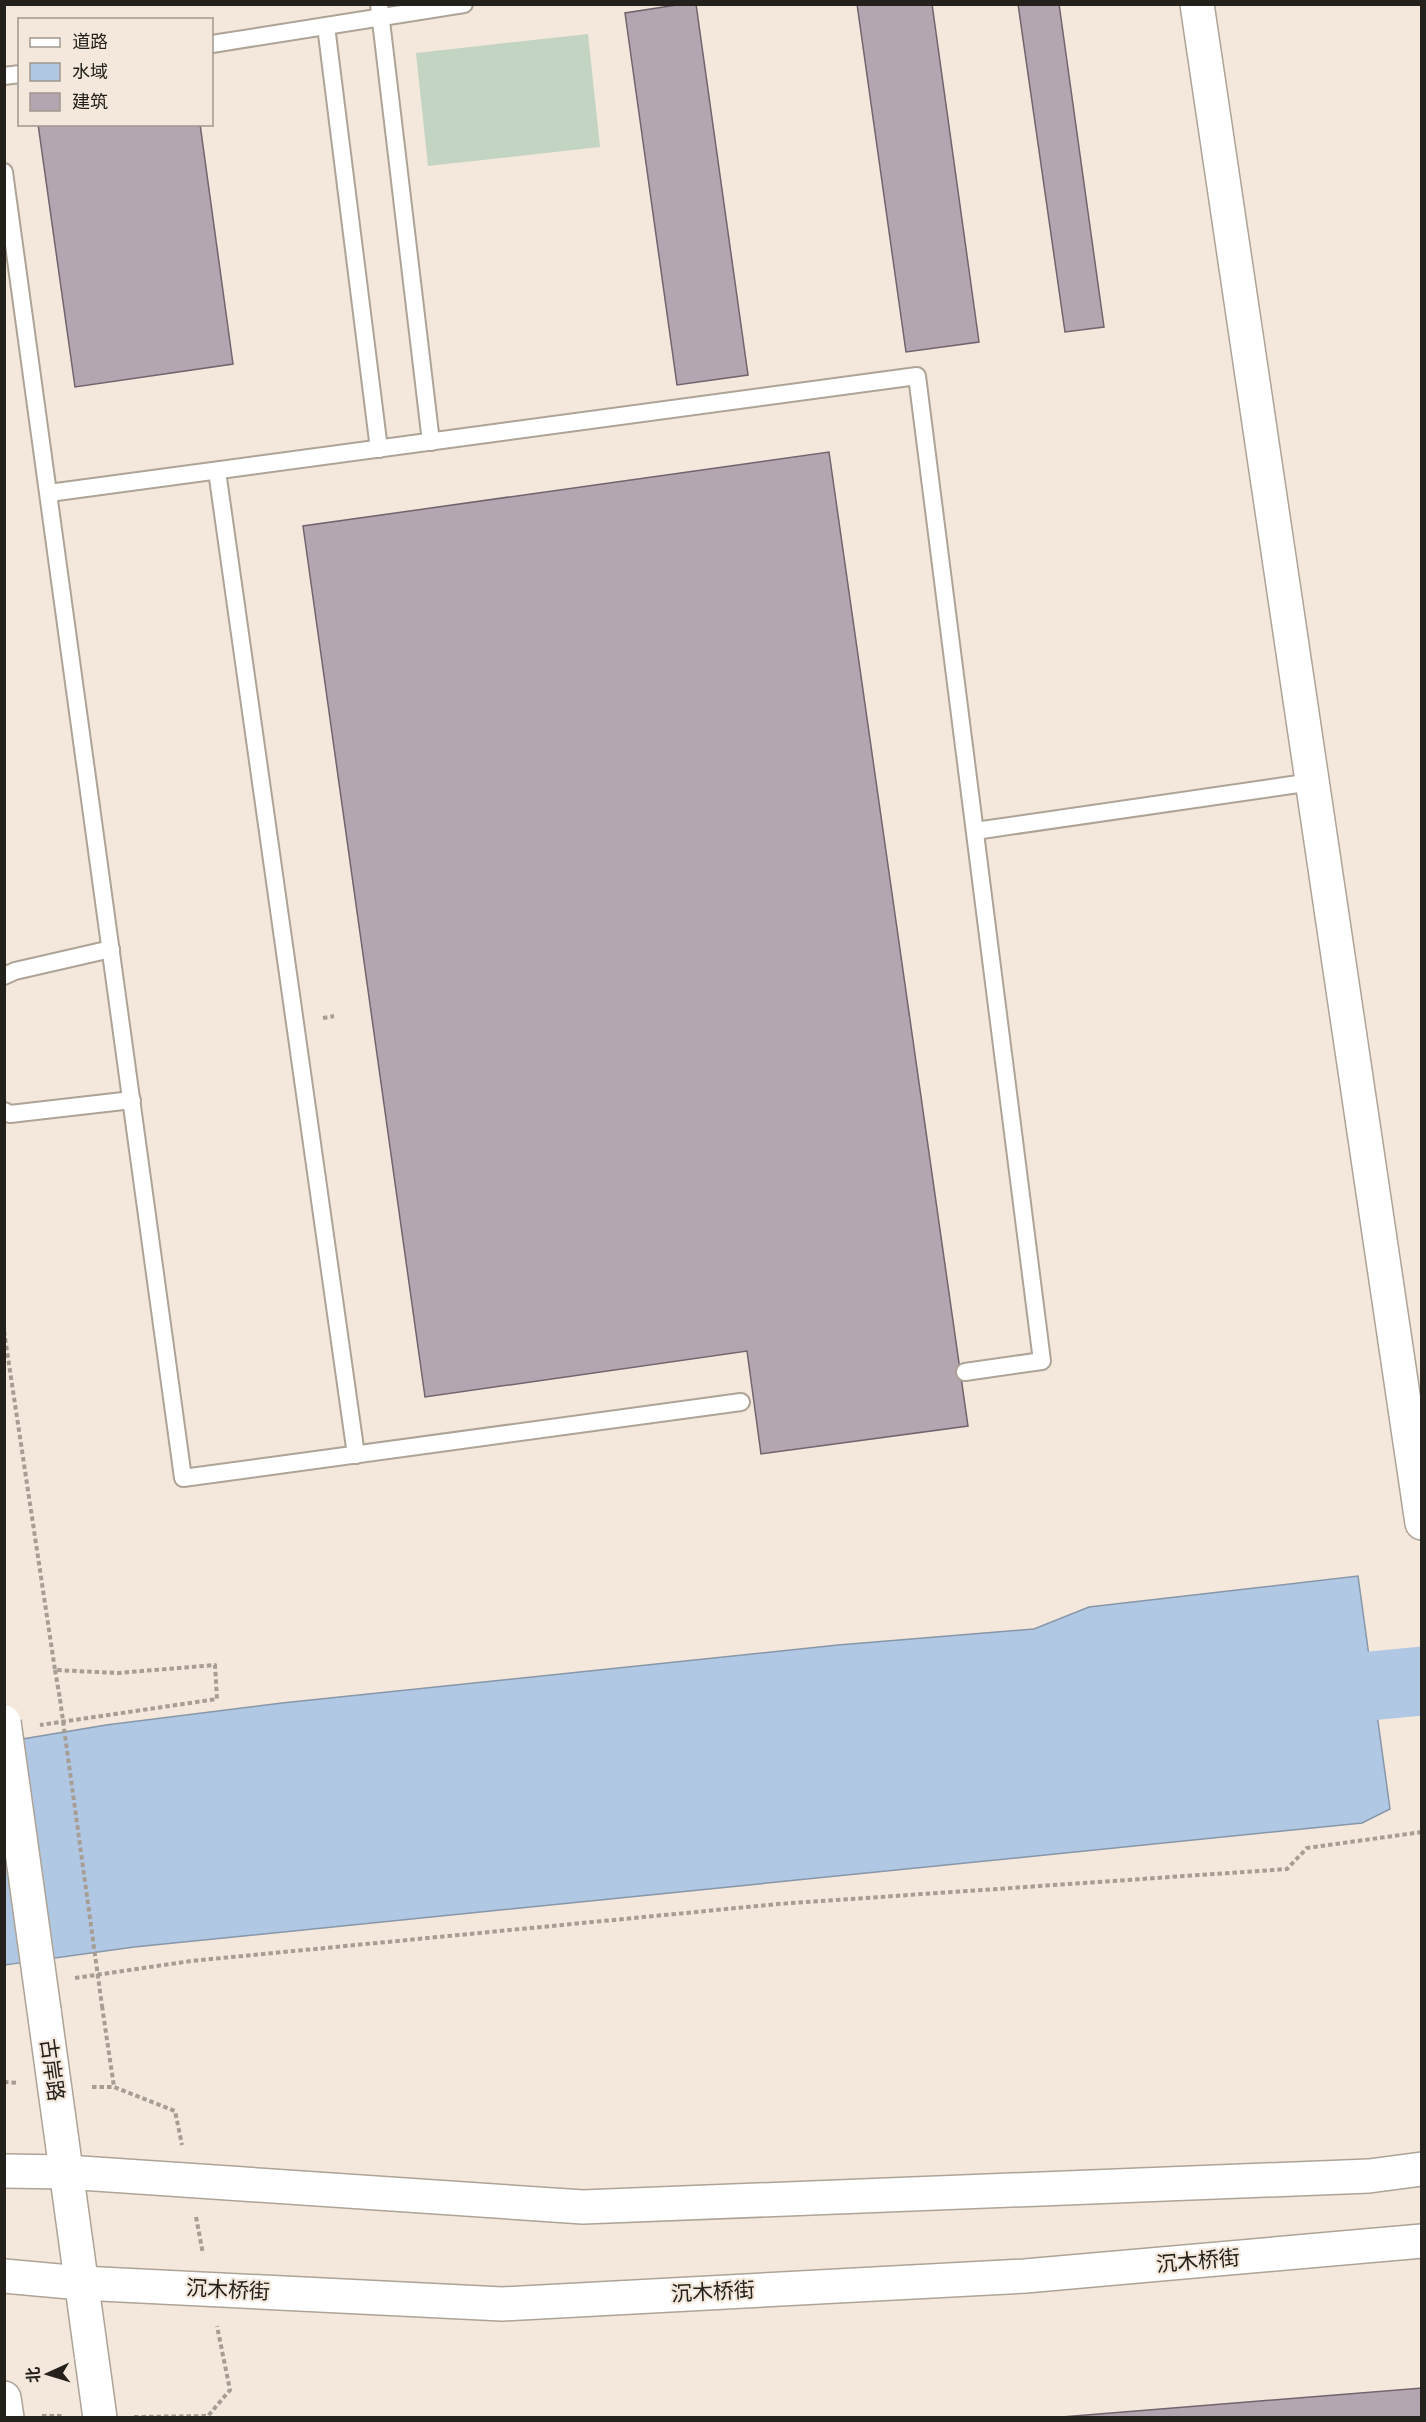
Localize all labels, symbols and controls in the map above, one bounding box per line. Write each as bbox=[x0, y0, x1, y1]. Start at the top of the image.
legend bbox=[18, 18, 213, 126]
text: 道路 bbox=[72, 31, 108, 53]
text: 水域 bbox=[72, 61, 108, 83]
text: 建筑 bbox=[72, 91, 108, 113]
street label: 古岸路 bbox=[36, 2037, 68, 2103]
street label: 沉木桥街 bbox=[1155, 2245, 1241, 2277]
street label: 沉木桥街 bbox=[185, 2276, 271, 2304]
street label: 沉木桥街 bbox=[670, 2278, 756, 2306]
north arrow bbox=[18, 2344, 78, 2404]
text: 北 bbox=[23, 2366, 44, 2384]

